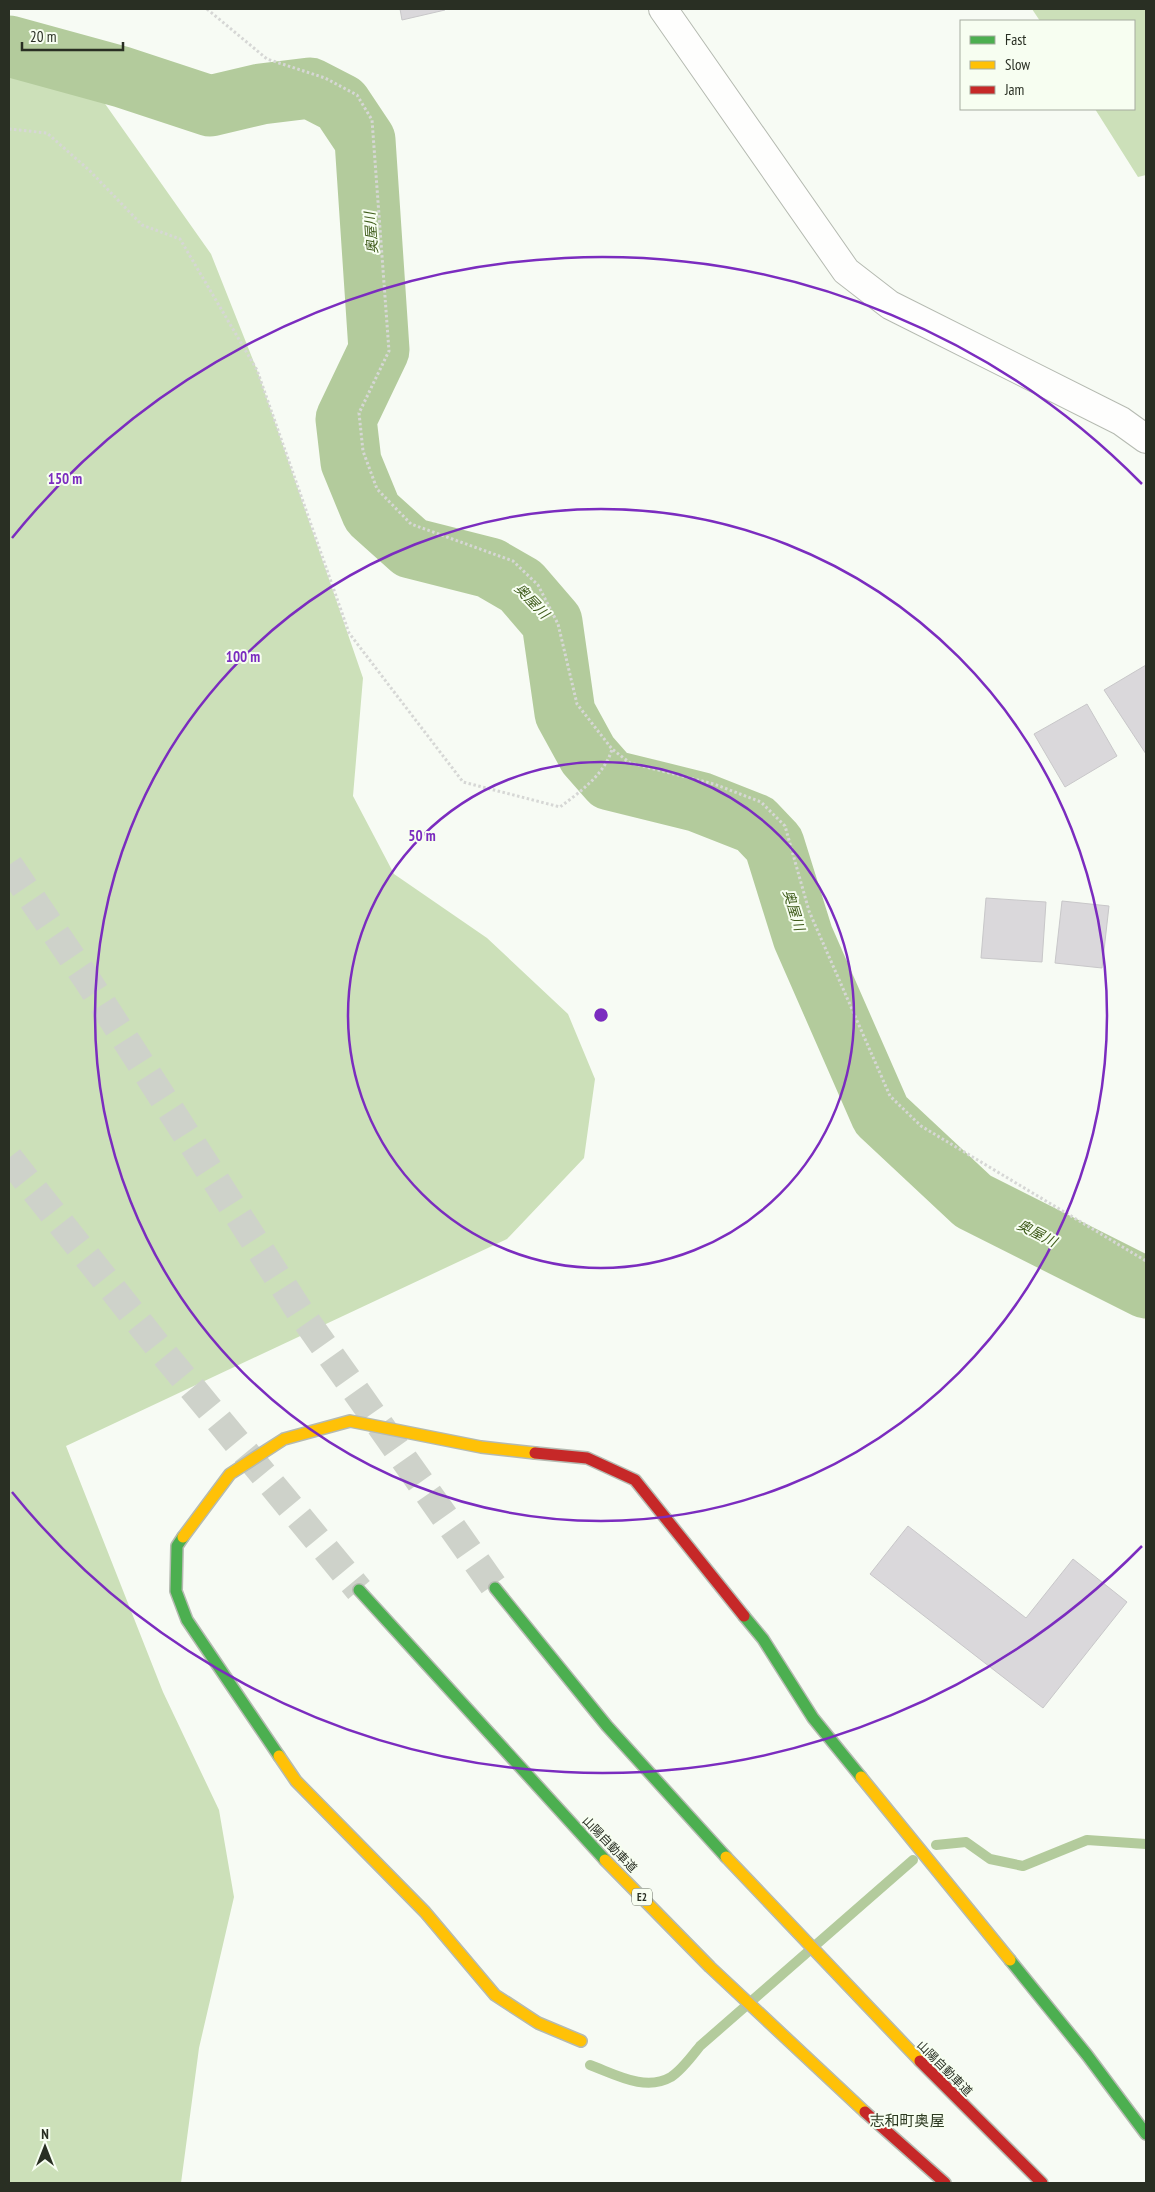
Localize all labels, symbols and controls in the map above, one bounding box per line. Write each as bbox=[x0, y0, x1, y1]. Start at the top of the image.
scale bar bbox=[22, 20, 124, 52]
legend bbox=[960, 20, 1135, 110]
text: 20 m bbox=[30, 27, 56, 46]
text: Fast bbox=[1005, 30, 1026, 49]
text: Slow bbox=[1005, 55, 1030, 74]
text: Jam bbox=[1004, 80, 1024, 99]
water label: 奥屋川 bbox=[360, 209, 381, 255]
text: 150 m bbox=[48, 469, 82, 488]
water label: 奥屋川 bbox=[511, 580, 554, 624]
text: 100 m bbox=[226, 647, 260, 666]
text: 50 m bbox=[408, 826, 436, 845]
water label: 奥屋川 bbox=[779, 887, 809, 935]
centre of rings bbox=[592, 1006, 610, 1024]
water label: 奥屋川 bbox=[1014, 1215, 1062, 1251]
street label: 山陽自動車道 bbox=[580, 1813, 640, 1875]
road number: E2 bbox=[632, 1888, 652, 1905]
street label: 山陽自動車道 bbox=[914, 2037, 976, 2099]
district label: 志和町奥屋 bbox=[869, 2111, 945, 2130]
north arrow bbox=[20, 2122, 70, 2172]
text: N bbox=[41, 2125, 49, 2143]

